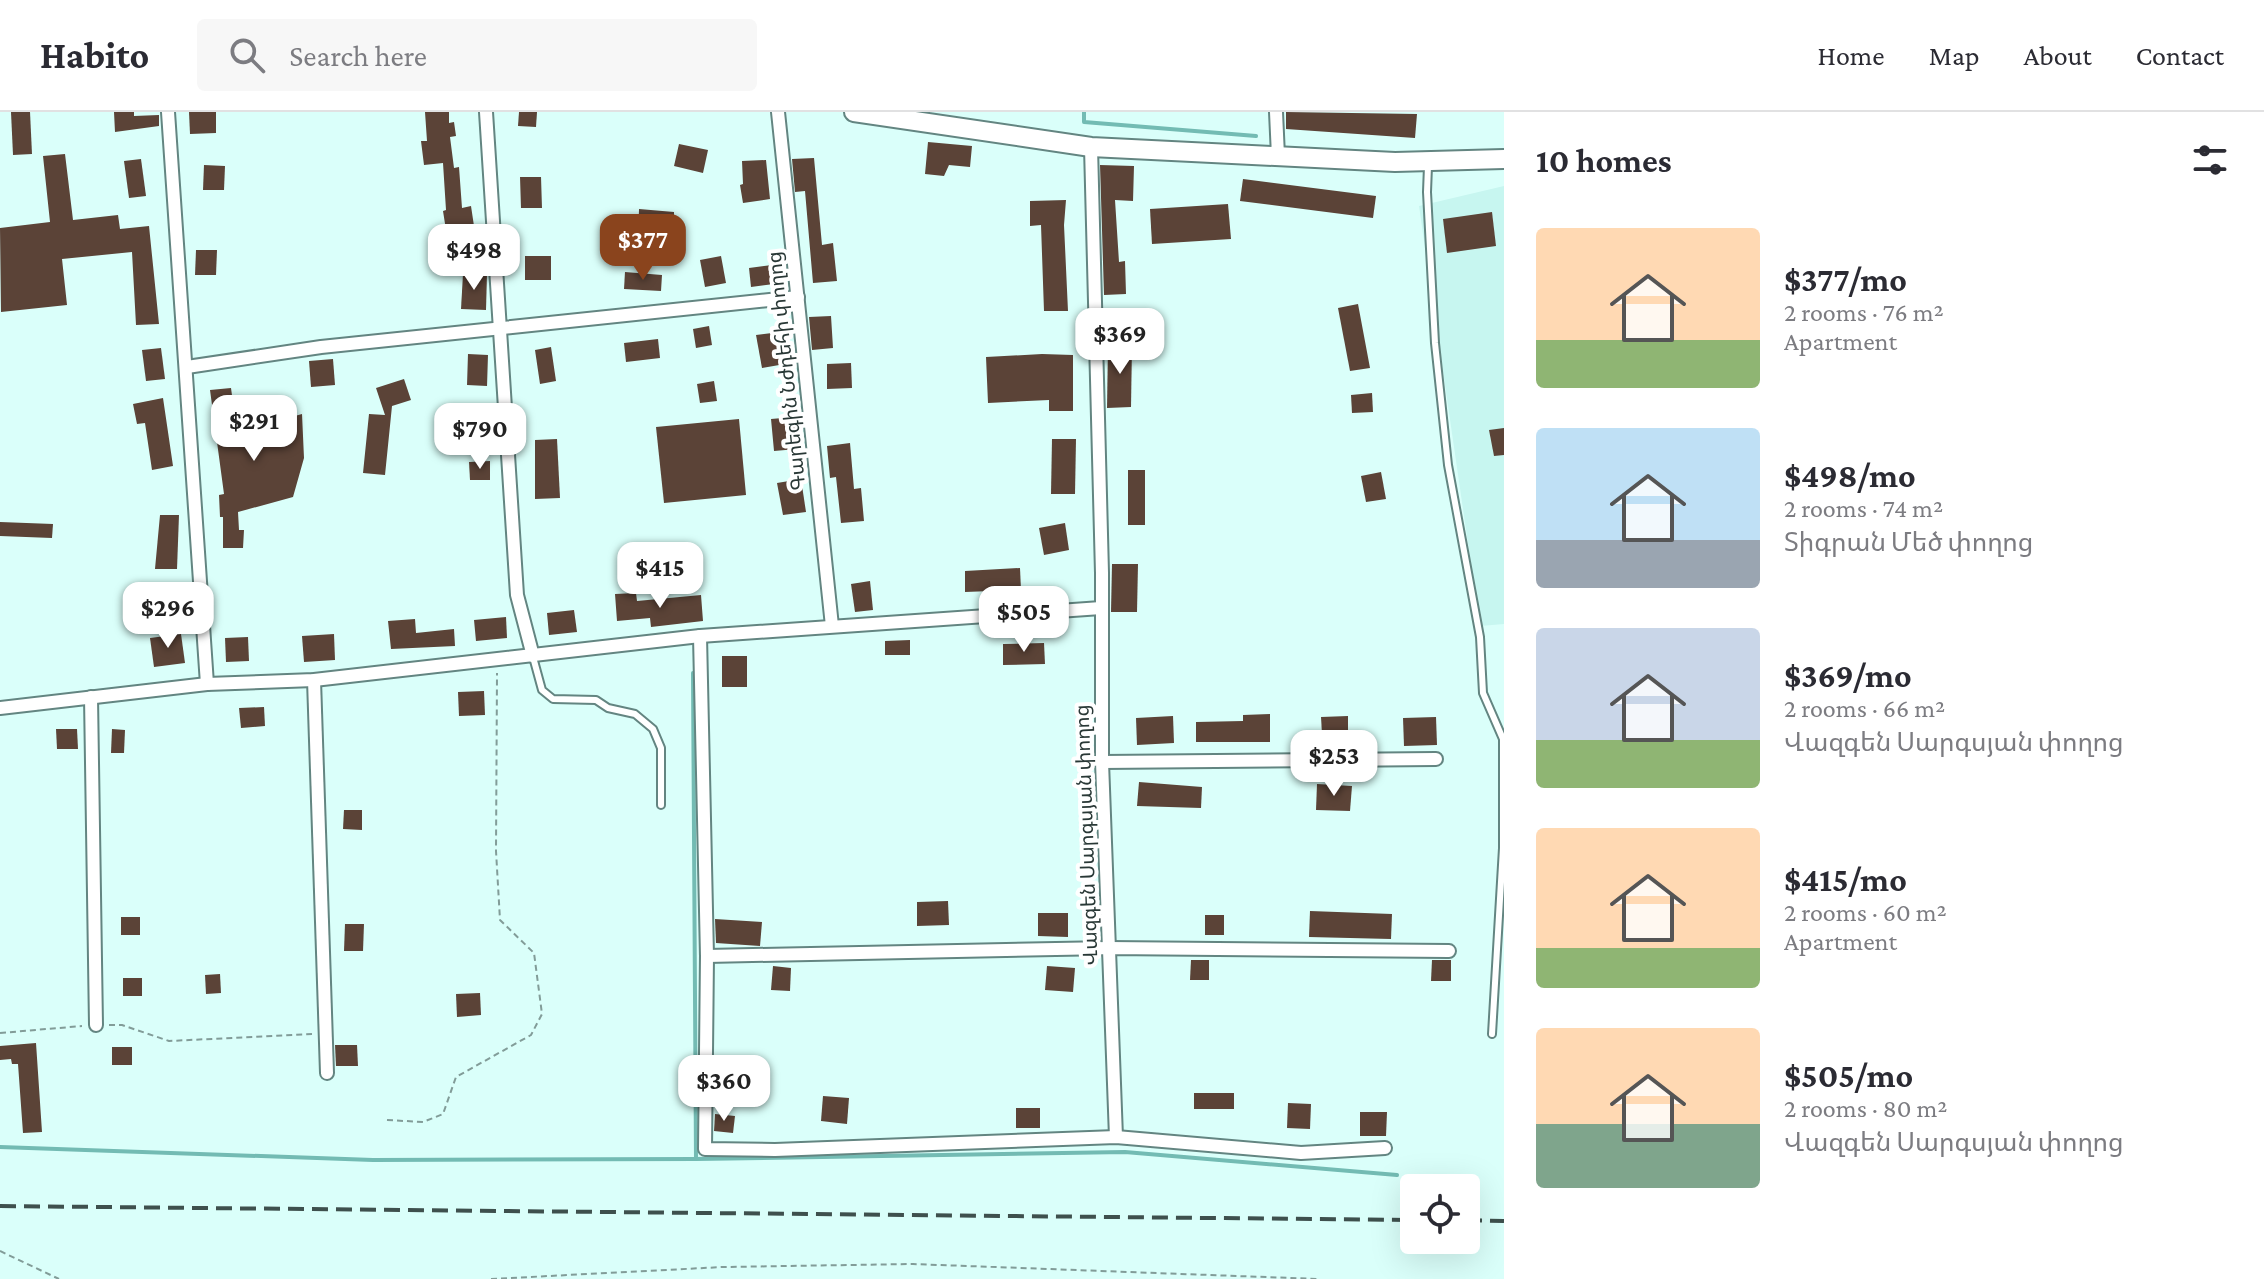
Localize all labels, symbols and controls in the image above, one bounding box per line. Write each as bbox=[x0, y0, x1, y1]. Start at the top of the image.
search box bbox=[197, 19, 757, 91]
icon: search bbox=[225, 33, 269, 77]
text: Habito bbox=[40, 34, 149, 76]
text: Search here bbox=[289, 39, 427, 72]
text: Home bbox=[1818, 40, 1885, 71]
text: Map bbox=[1929, 40, 1980, 71]
text: About bbox=[2024, 40, 2092, 71]
text: Contact bbox=[2136, 40, 2224, 71]
icon: filters bbox=[2188, 138, 2232, 182]
text: 10 homes bbox=[1536, 142, 1672, 179]
pin: $377 bbox=[596, 214, 690, 282]
pin: $498 bbox=[427, 224, 521, 292]
text: $377 bbox=[618, 225, 668, 254]
text: $498 bbox=[446, 235, 502, 264]
street label: Գարեգին Նժդեհի փողոց bbox=[763, 250, 810, 492]
icon: home bbox=[1600, 260, 1696, 356]
text: $377/mo bbox=[1784, 261, 1907, 298]
text: 2 rooms · 76 m² bbox=[1784, 298, 1944, 327]
pin: $369 bbox=[1073, 308, 1167, 376]
text: $369 bbox=[1093, 319, 1147, 348]
text: Apartment bbox=[1784, 327, 1897, 356]
pin: $291 bbox=[207, 395, 301, 463]
pin: $790 bbox=[433, 403, 527, 471]
text: $291 bbox=[229, 406, 279, 435]
text: $790 bbox=[452, 414, 508, 443]
text: $498/mo bbox=[1784, 457, 1916, 494]
icon: home bbox=[1600, 460, 1696, 556]
text: 2 rooms · 74 m² bbox=[1784, 494, 1943, 523]
text: Տիգրան Մեծ փողոց bbox=[1784, 528, 2033, 557]
pin: $415 bbox=[613, 542, 707, 610]
text: $415 bbox=[635, 553, 685, 582]
pin: $296 bbox=[121, 582, 215, 650]
pin: $505 bbox=[977, 586, 1071, 654]
text: $296 bbox=[141, 593, 195, 622]
text: $505 bbox=[997, 597, 1051, 626]
text: $369/mo bbox=[1784, 657, 1912, 694]
icon: home bbox=[1600, 660, 1696, 756]
text: 2 rooms · 66 m² bbox=[1784, 694, 1945, 723]
street label: Վազգեն Սարգսյան փողոց bbox=[1070, 704, 1103, 966]
text: Վազգեն Սարգսյան փողոց bbox=[1784, 728, 2124, 757]
pin: $253 bbox=[1287, 730, 1381, 798]
text: $253 bbox=[1308, 741, 1360, 770]
icon: home bbox=[1600, 860, 1696, 956]
text: $415/mo bbox=[1784, 861, 1907, 898]
text: 2 rooms · 60 m² bbox=[1784, 898, 1947, 927]
text: Apartment bbox=[1784, 927, 1897, 956]
pin: $360 bbox=[677, 1055, 771, 1123]
text: $505/mo bbox=[1784, 1057, 1913, 1094]
icon: home bbox=[1600, 1060, 1696, 1156]
text: $360 bbox=[696, 1066, 752, 1095]
text: 2 rooms · 80 m² bbox=[1784, 1094, 1947, 1123]
text: Վազգեն Սարգսյան փողոց bbox=[1784, 1128, 2124, 1157]
map controls bbox=[1400, 1174, 1480, 1254]
button: locate bbox=[1400, 1174, 1480, 1254]

